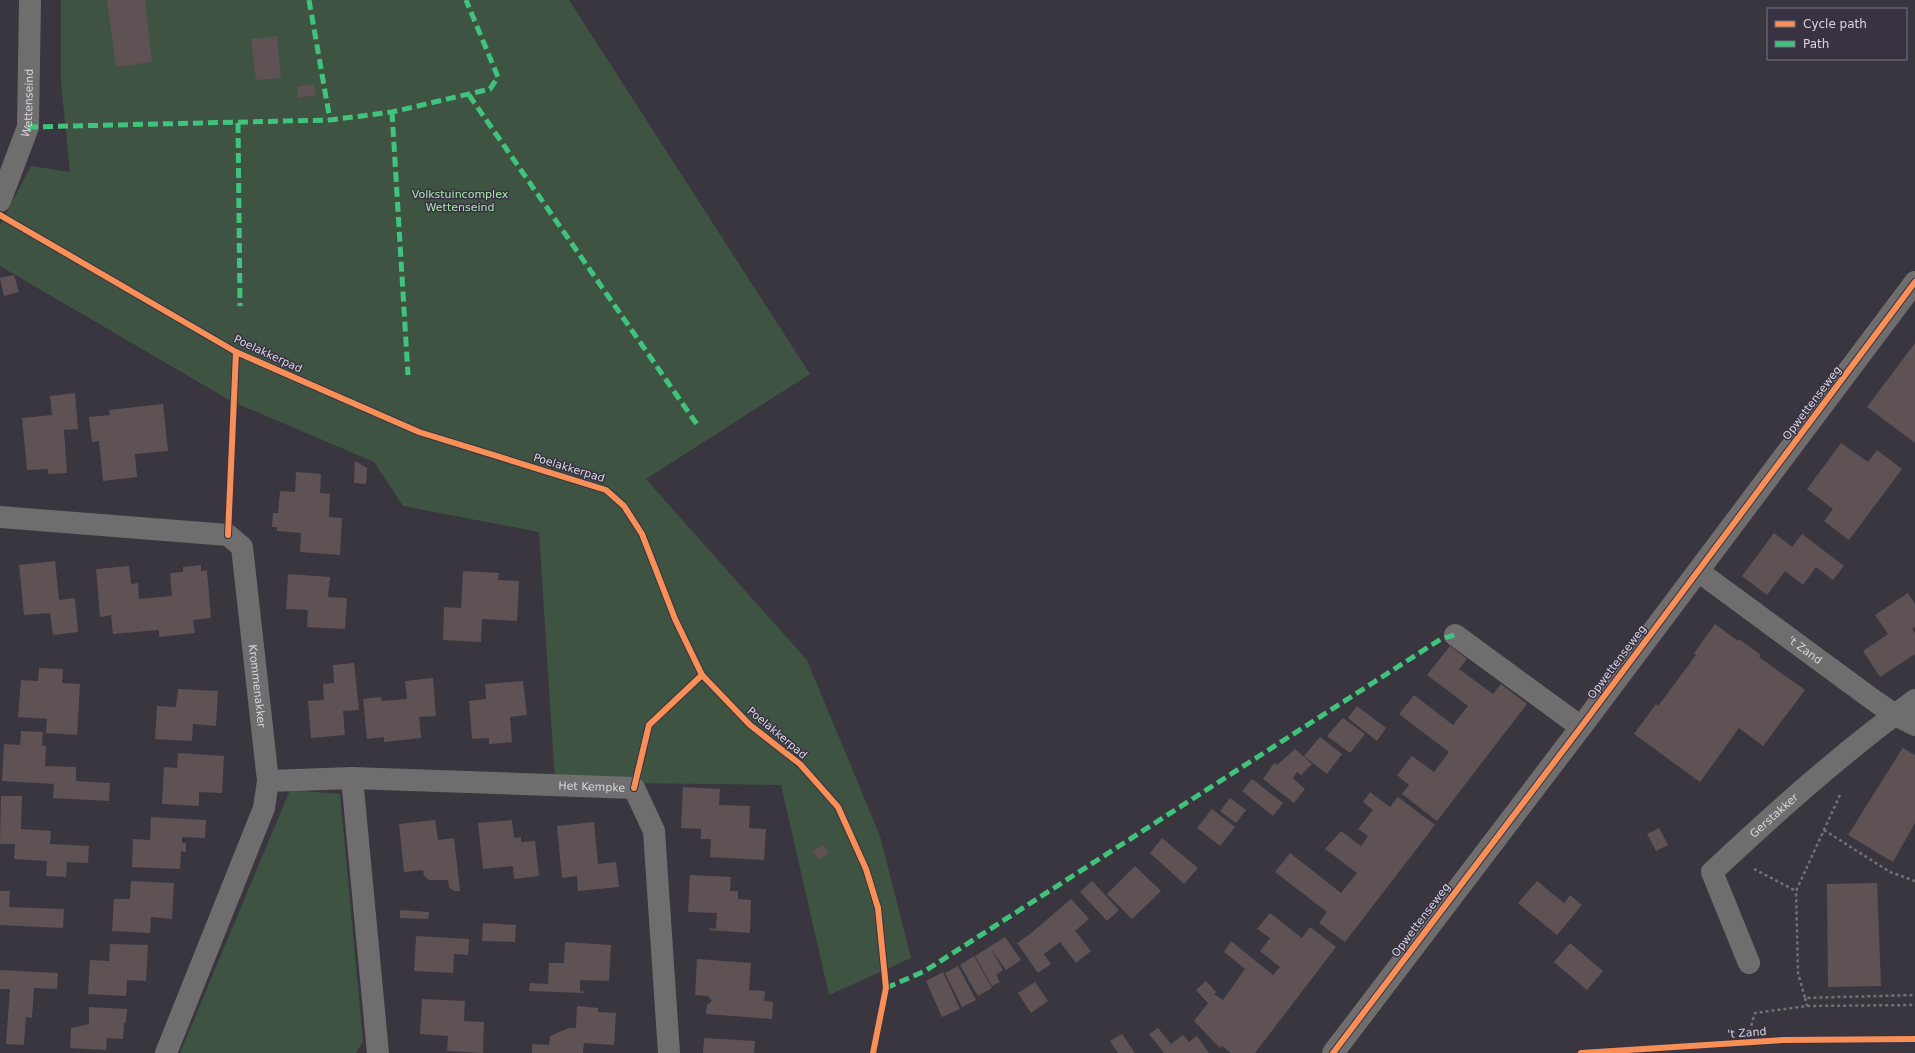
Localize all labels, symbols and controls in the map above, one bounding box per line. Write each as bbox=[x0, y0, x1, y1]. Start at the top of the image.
legend bbox=[1767, 8, 1907, 60]
text: Cycle path bbox=[1803, 17, 1867, 31]
text: Path bbox=[1803, 37, 1829, 51]
street label: Wettenseind bbox=[18, 69, 35, 139]
park label: Volkstuincomplex Wettenseind bbox=[412, 188, 509, 214]
street label: Poelakkerpad bbox=[232, 332, 304, 376]
street label: Opwettenseweg bbox=[1780, 364, 1844, 442]
street label: Poelakkerpad bbox=[532, 451, 606, 485]
street label: Opwettenseweg bbox=[1585, 623, 1649, 701]
street label: 't Zand bbox=[1786, 633, 1825, 667]
street label: Krommenakker bbox=[246, 644, 269, 729]
street label: Poelakkerpad bbox=[745, 704, 809, 762]
street label: Het Kempke bbox=[558, 779, 626, 794]
street label: Gerstakker bbox=[1747, 790, 1801, 840]
street label: Opwettenseweg bbox=[1389, 881, 1453, 959]
street label: 't Zand bbox=[1727, 1025, 1767, 1041]

